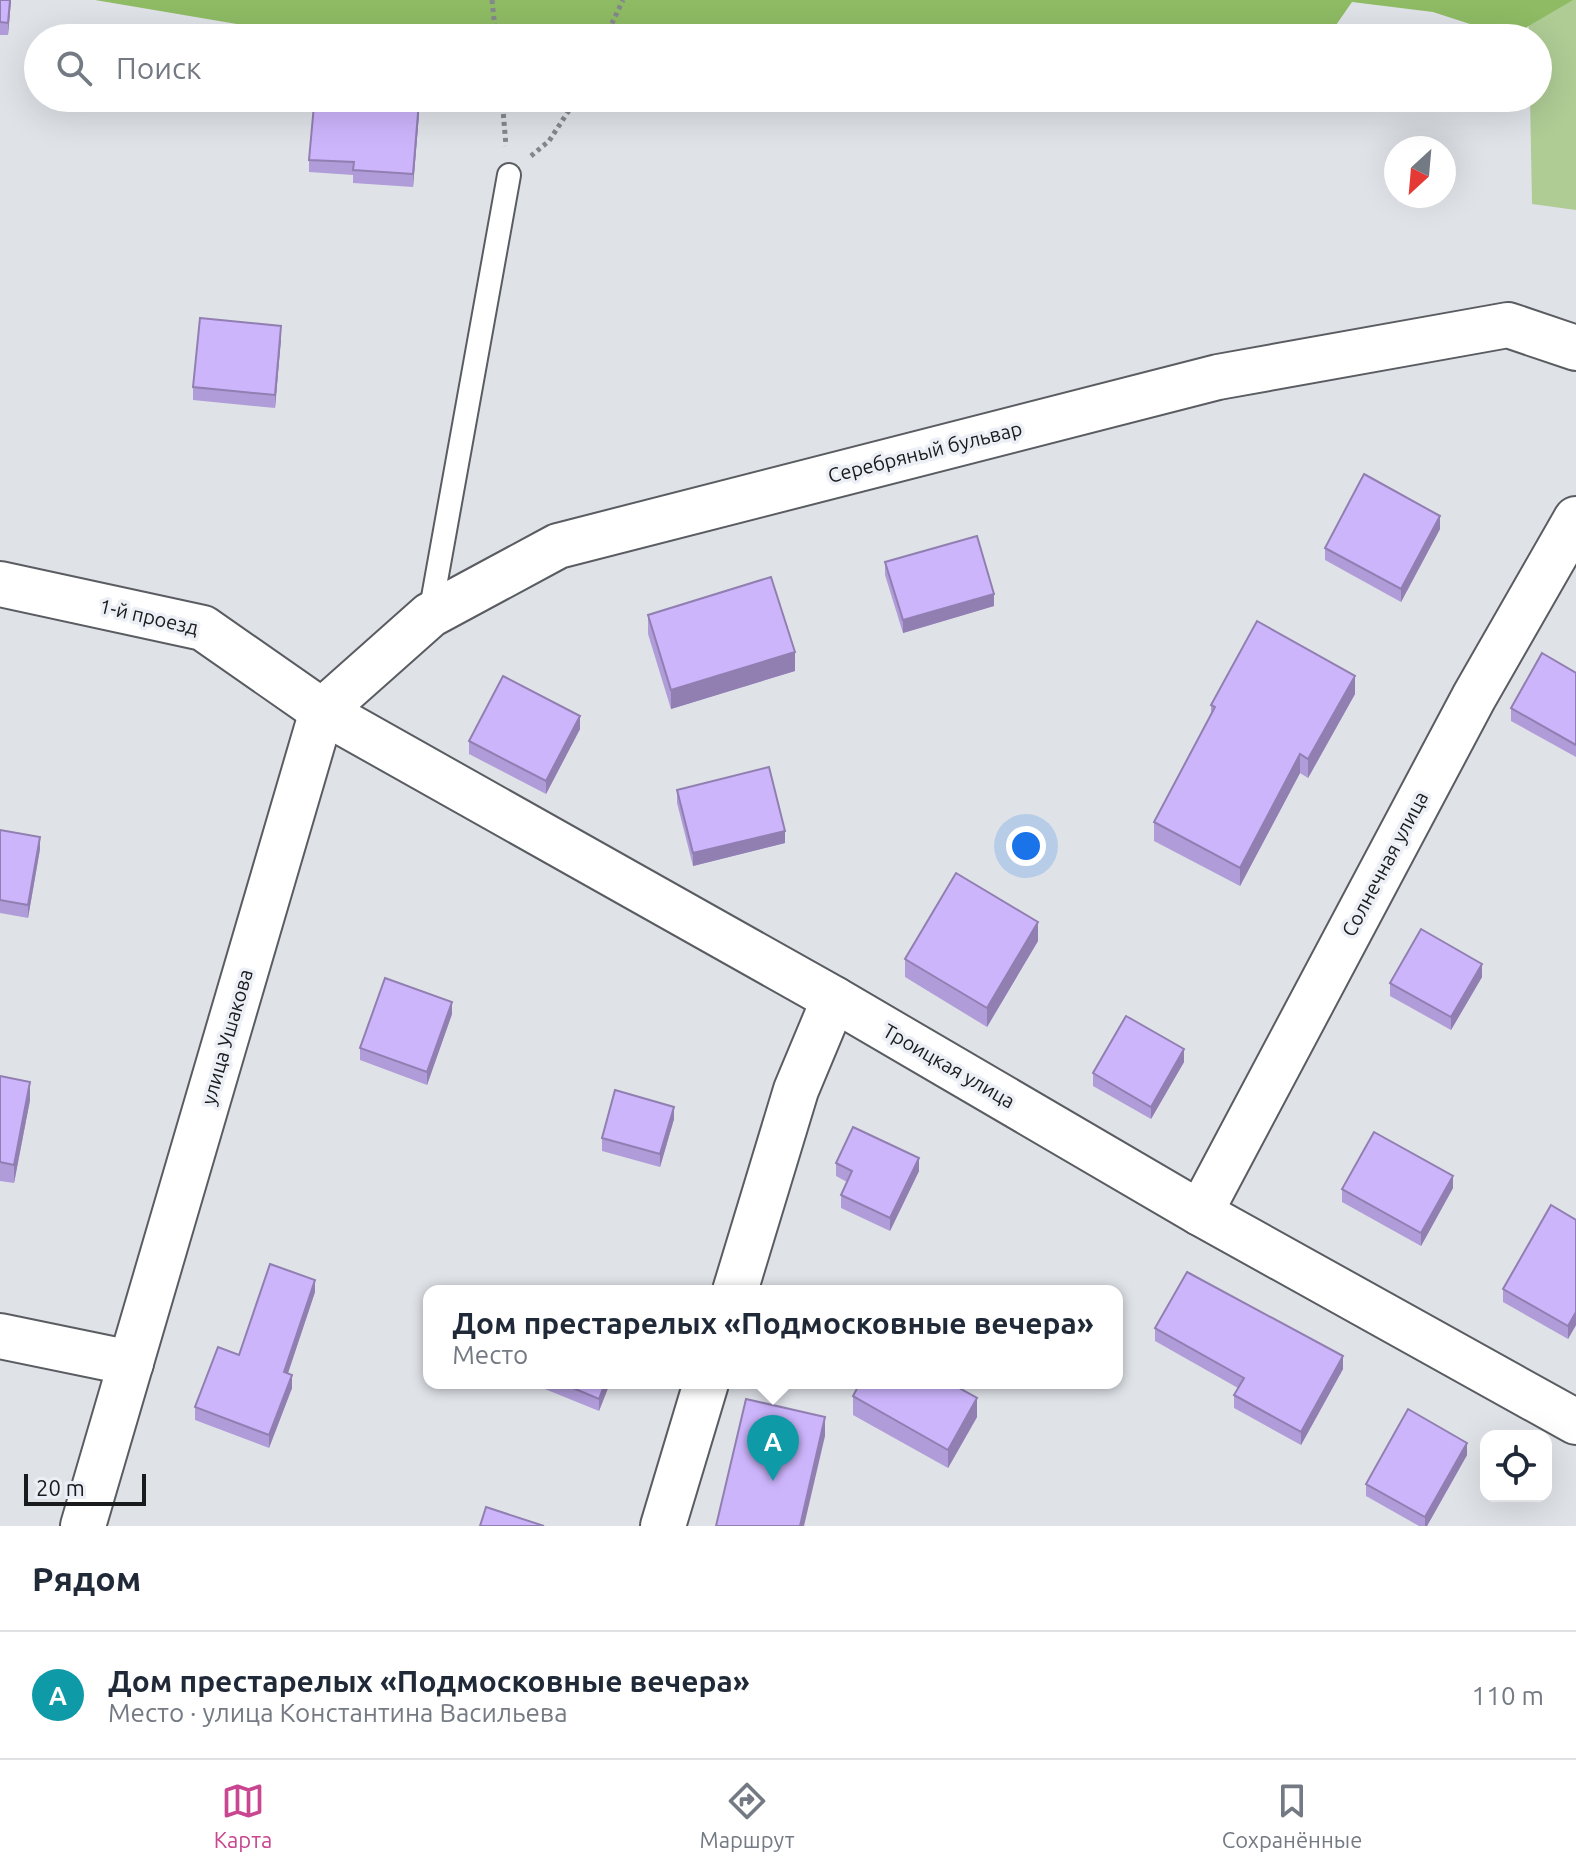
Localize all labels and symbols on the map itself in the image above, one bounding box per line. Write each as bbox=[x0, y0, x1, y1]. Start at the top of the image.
north arrow bbox=[1384, 136, 1456, 208]
street label: Серебряный бульвар bbox=[825, 416, 1024, 487]
street label: 1-й проезд bbox=[97, 594, 201, 639]
street label: Солнечная улица bbox=[1337, 787, 1432, 940]
your location bbox=[1006, 826, 1046, 866]
street label: улица Ушакова bbox=[196, 966, 257, 1107]
street label: Троицкая улица bbox=[879, 1019, 1019, 1113]
pin: A bbox=[747, 1415, 799, 1481]
scale bar bbox=[24, 1470, 146, 1506]

